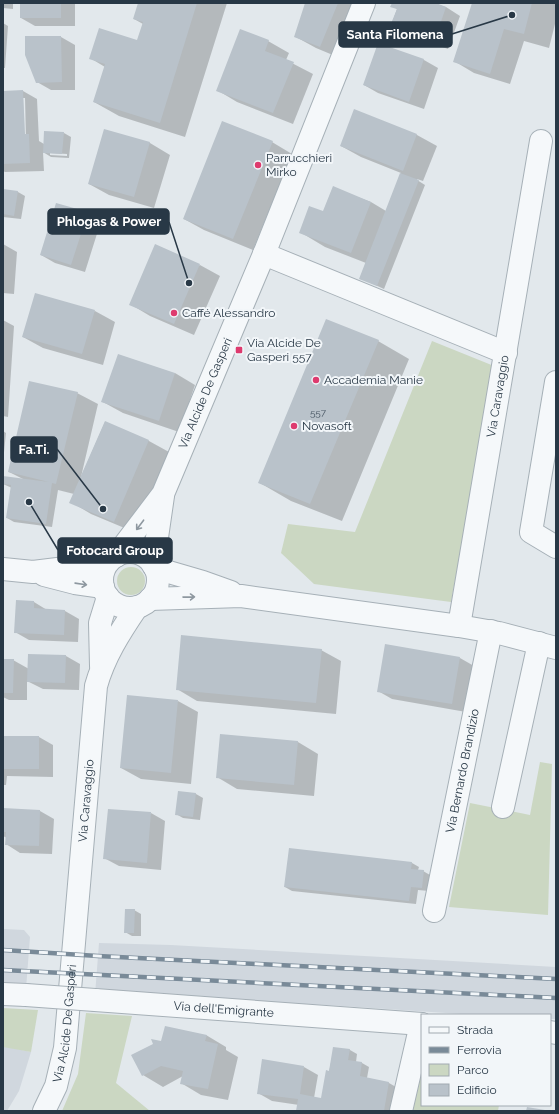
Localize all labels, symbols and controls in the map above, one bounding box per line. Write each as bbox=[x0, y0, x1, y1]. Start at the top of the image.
callout: Santa Filomena bbox=[339, 22, 452, 47]
text: Santa Filomena bbox=[347, 27, 444, 42]
place label: Parrucchieri Mirko bbox=[266, 151, 332, 179]
marker: Parrucchieri Mirko bbox=[253, 160, 263, 170]
callout: Phlogas & Power bbox=[48, 209, 169, 234]
text: Phlogas & Power bbox=[57, 214, 161, 229]
place label: Caffé Alessandro bbox=[182, 306, 275, 320]
marker: Caffé Alessandro bbox=[169, 308, 179, 318]
street label: Via Alcide De Gasperi bbox=[176, 336, 235, 451]
place label: Via Alcide De Gasperi 557 bbox=[247, 336, 321, 364]
marker: Via Alcide De Gasperi 557 bbox=[234, 345, 244, 355]
street label: Via Caravaggio bbox=[484, 354, 512, 438]
place label: Accademia Manie bbox=[324, 373, 423, 387]
marker: Accademia Manie bbox=[311, 375, 321, 385]
house number: 557 bbox=[310, 407, 327, 418]
place label: Novasoft bbox=[302, 419, 352, 433]
marker: Novasoft bbox=[289, 421, 299, 431]
callout: Fa.Ti. bbox=[11, 437, 57, 462]
text: Fa.Ti. bbox=[19, 442, 49, 457]
one-way arrow bbox=[136, 520, 144, 531]
callout: Fotocard Group bbox=[58, 538, 172, 563]
text: Fotocard Group bbox=[66, 543, 164, 558]
one-way arrow bbox=[74, 580, 87, 588]
one-way arrow bbox=[182, 594, 195, 601]
street label: Via Bernardo Brandizio bbox=[443, 708, 482, 834]
street label: Via Caravaggio bbox=[76, 759, 97, 843]
street label: Via Alcide De Gasperi bbox=[50, 964, 79, 1084]
street label: Via dell'Emigrante bbox=[173, 999, 274, 1020]
legend bbox=[421, 1014, 551, 1106]
text: Strada bbox=[457, 1023, 493, 1037]
text: Ferrovia bbox=[457, 1043, 501, 1057]
text: Parco bbox=[457, 1063, 489, 1077]
text: Edificio bbox=[457, 1083, 497, 1097]

